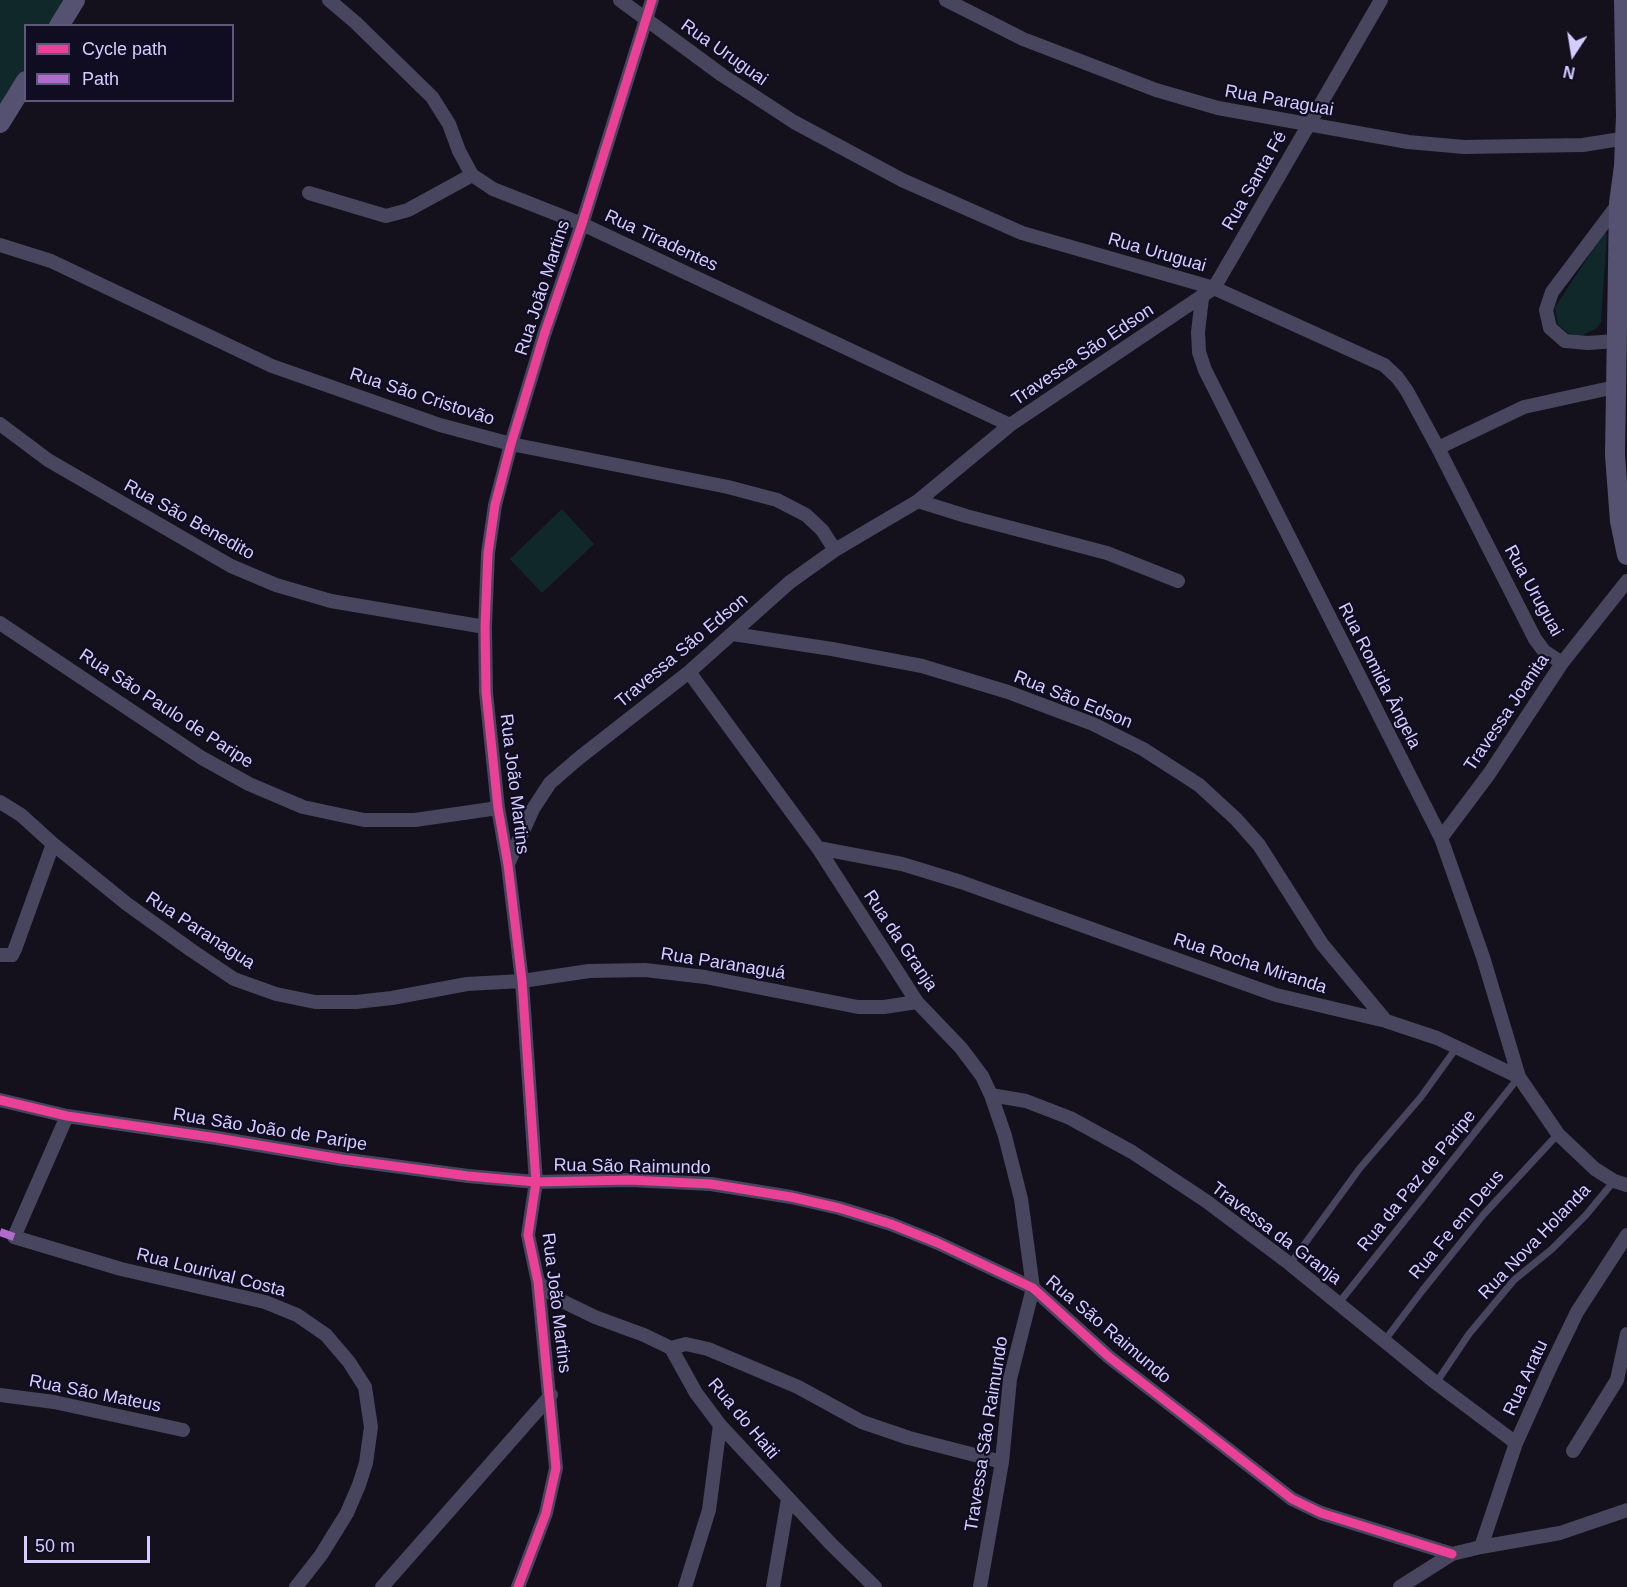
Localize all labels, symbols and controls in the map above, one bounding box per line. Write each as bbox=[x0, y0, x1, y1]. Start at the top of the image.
street label: Rua Uruguai bbox=[676, 15, 772, 91]
legend bbox=[24, 24, 234, 102]
north arrow bbox=[1543, 24, 1603, 84]
text: Cycle path bbox=[82, 39, 167, 59]
text: N bbox=[1562, 63, 1577, 82]
text: Path bbox=[82, 69, 119, 89]
street label: Rua Paraguai bbox=[1223, 81, 1335, 121]
street label: Rua Santa Fé bbox=[1218, 128, 1292, 234]
street label: Rua Tiradentes bbox=[601, 205, 721, 277]
street label: Rua João Martins bbox=[511, 218, 575, 358]
street label: Rua Uruguai bbox=[1105, 229, 1209, 277]
street label: Travessa São Edson bbox=[1008, 300, 1158, 410]
street label: Rua São Cristovão bbox=[347, 363, 497, 431]
street label: Rua São Benedito bbox=[120, 475, 258, 565]
street label: Rua Uruguai bbox=[1499, 542, 1567, 640]
street label: Travessa São Edson bbox=[611, 589, 753, 713]
street label: Rua Romida Ângela bbox=[1333, 599, 1425, 753]
street label: Rua São Paulo de Paripe bbox=[75, 645, 257, 773]
street label: Travessa Joanita bbox=[1460, 650, 1554, 776]
street label: Rua São Edson bbox=[1011, 666, 1135, 734]
street label: Rua João Martins bbox=[495, 713, 533, 855]
street label: Rua da Granja bbox=[858, 886, 942, 996]
street label: Rua Paranagua bbox=[141, 888, 259, 974]
street label: Rua Rocha Miranda bbox=[1171, 929, 1329, 999]
street label: Rua Paranaguá bbox=[659, 943, 787, 985]
street label: Rua São João de Paripe bbox=[171, 1104, 369, 1156]
street label: Rua da Paz de Paripe bbox=[1353, 1106, 1481, 1256]
street label: Rua São Raimundo bbox=[553, 1155, 711, 1179]
street label: Rua Fe em Deus bbox=[1405, 1166, 1509, 1284]
street label: Travessa da Granja bbox=[1207, 1178, 1345, 1290]
street label: Rua Nova Holanda bbox=[1474, 1180, 1596, 1304]
street label: Rua João Martins bbox=[537, 1232, 575, 1374]
street label: Rua Lourival Costa bbox=[134, 1244, 288, 1302]
street label: Rua São Raimundo bbox=[1041, 1271, 1175, 1389]
street label: Travessa São Raimundo bbox=[961, 1335, 1013, 1533]
street label: Rua Aratu bbox=[1499, 1337, 1553, 1419]
street label: Rua São Mateus bbox=[27, 1371, 163, 1417]
street label: Rua do Haiti bbox=[703, 1374, 783, 1464]
scale bar bbox=[27, 1524, 153, 1562]
text: 50 m bbox=[35, 1536, 75, 1556]

